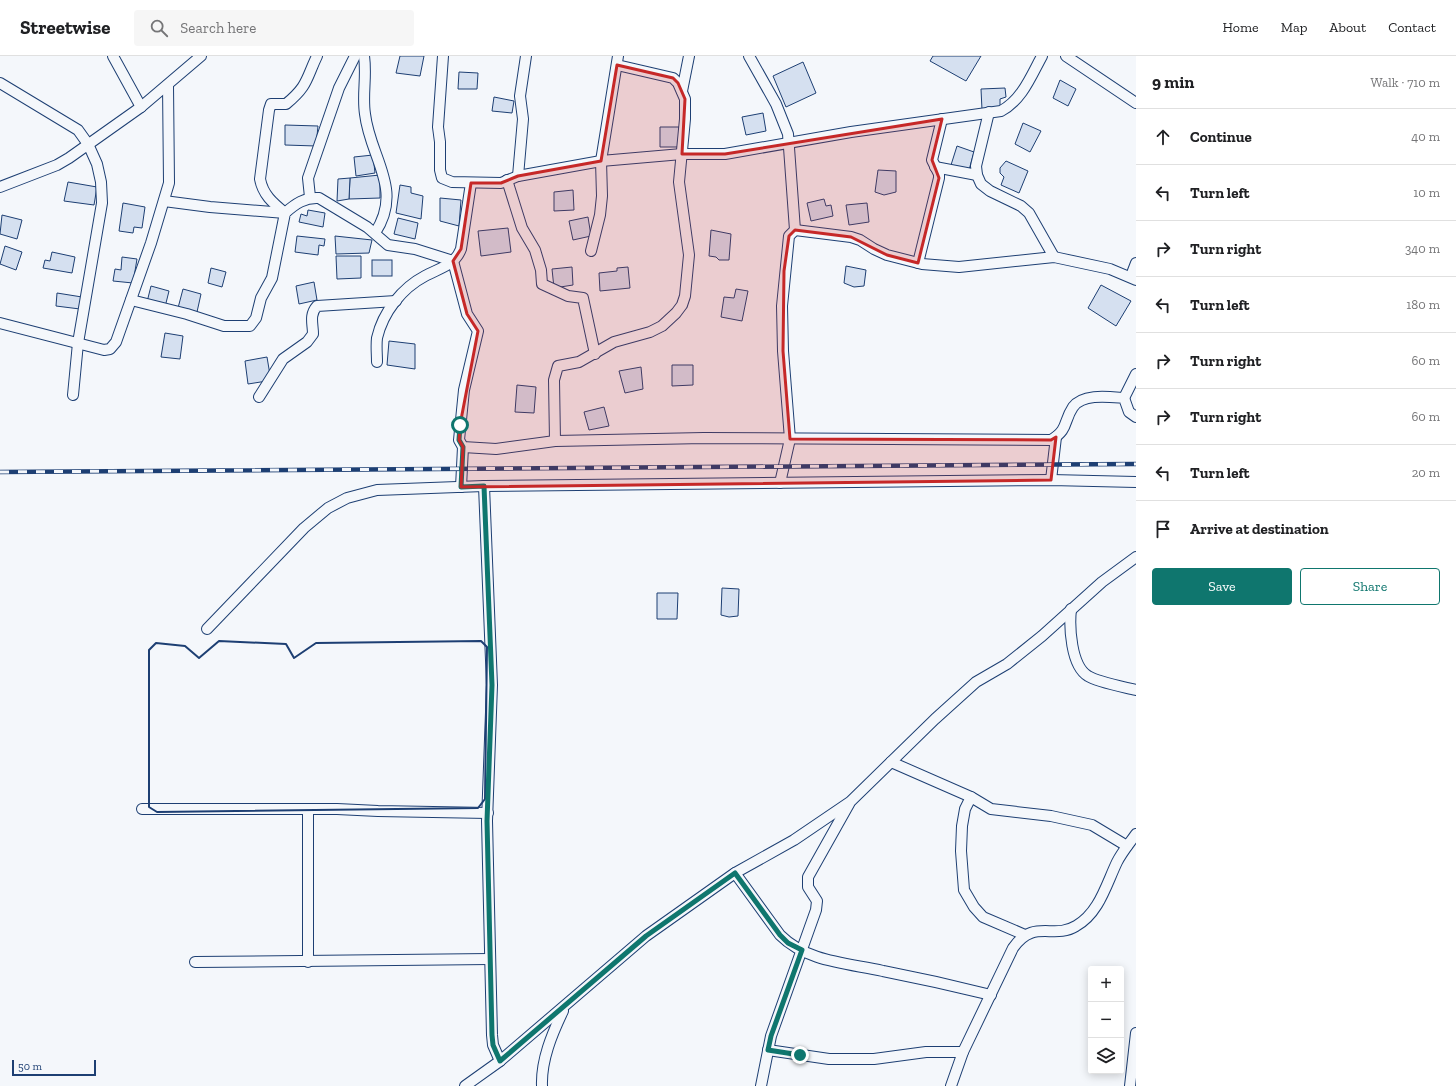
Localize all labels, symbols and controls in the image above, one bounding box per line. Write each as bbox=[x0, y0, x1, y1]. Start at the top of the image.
search box bbox=[134, 10, 414, 46]
text: Streetwise bbox=[20, 16, 110, 39]
icon: search bbox=[148, 17, 170, 39]
text: Search here bbox=[180, 19, 256, 37]
text: Home bbox=[1223, 19, 1259, 36]
text: Map bbox=[1281, 19, 1307, 36]
text: About bbox=[1329, 19, 1366, 36]
text: Contact bbox=[1388, 19, 1436, 36]
text: 9 min bbox=[1152, 72, 1194, 92]
text: Walk · 710 m bbox=[1370, 75, 1440, 90]
icon: ahead bbox=[1152, 126, 1174, 148]
text: Continue bbox=[1190, 128, 1252, 146]
text: 40 m bbox=[1411, 129, 1440, 144]
icon: left bbox=[1152, 182, 1174, 204]
text: Turn left bbox=[1190, 184, 1250, 202]
text: 10 m bbox=[1413, 185, 1440, 200]
icon: right bbox=[1152, 238, 1174, 260]
text: Turn right bbox=[1190, 240, 1261, 258]
text: 340 m bbox=[1405, 241, 1440, 256]
icon: left bbox=[1152, 294, 1174, 316]
text: Turn left bbox=[1190, 296, 1250, 314]
text: 180 m bbox=[1406, 297, 1440, 312]
icon: right bbox=[1152, 350, 1174, 372]
text: Turn right bbox=[1190, 352, 1261, 370]
text: 60 m bbox=[1411, 353, 1440, 368]
icon: right bbox=[1152, 406, 1174, 428]
text: Turn right bbox=[1190, 408, 1261, 426]
text: 60 m bbox=[1411, 409, 1440, 424]
route start bbox=[451, 416, 469, 434]
icon: left bbox=[1152, 462, 1174, 484]
text: Turn left bbox=[1190, 464, 1250, 482]
text: 20 m bbox=[1412, 465, 1440, 480]
icon: arrive bbox=[1152, 518, 1174, 540]
text: Arrive at destination bbox=[1190, 520, 1329, 538]
button: Save bbox=[1152, 568, 1292, 605]
button: Share bbox=[1300, 568, 1440, 605]
map controls bbox=[1088, 966, 1124, 1074]
button: + bbox=[1088, 966, 1124, 1002]
button: − bbox=[1088, 1002, 1124, 1038]
button: layers bbox=[1088, 1038, 1124, 1074]
route end bbox=[791, 1046, 809, 1064]
scale bar bbox=[12, 1058, 96, 1077]
text: 50 m bbox=[18, 1060, 42, 1073]

